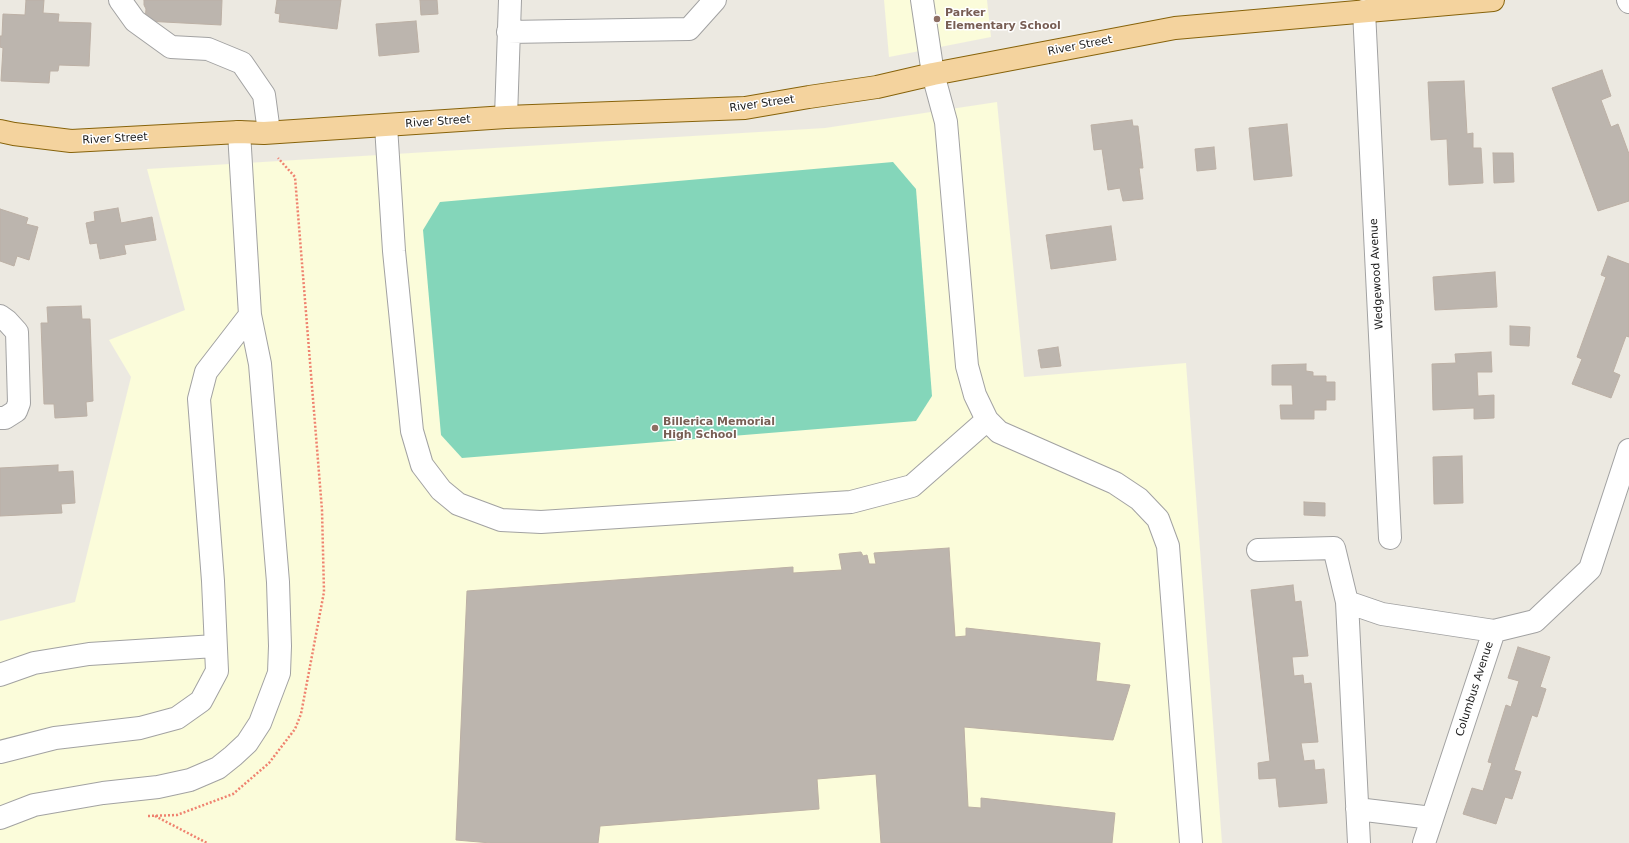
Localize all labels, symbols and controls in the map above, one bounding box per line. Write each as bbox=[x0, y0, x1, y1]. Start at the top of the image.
place label: Parker Elementary School bbox=[945, 6, 1061, 32]
marker: Parker Elementary School bbox=[932, 14, 942, 24]
street label: River Street bbox=[1047, 33, 1113, 59]
street label: River Street bbox=[729, 93, 795, 115]
street label: River Street bbox=[405, 113, 471, 131]
street label: River Street bbox=[82, 131, 148, 147]
street label: Wedgewood Avenue bbox=[1367, 218, 1387, 330]
place label: Billerica Memorial High School bbox=[663, 415, 775, 441]
marker: Billerica Memorial High School bbox=[650, 423, 660, 433]
street label: Columbus Avenue bbox=[1453, 640, 1497, 738]

